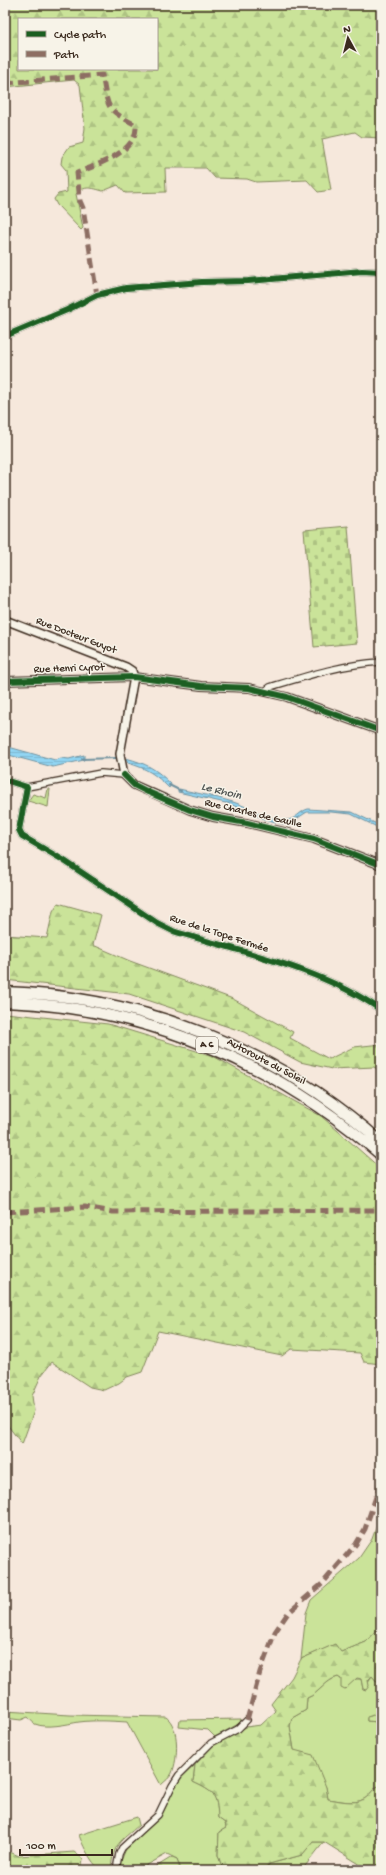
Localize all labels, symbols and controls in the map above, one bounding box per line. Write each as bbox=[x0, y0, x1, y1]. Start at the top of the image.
legend bbox=[18, 18, 158, 70]
north arrow bbox=[328, 18, 368, 58]
text: N bbox=[343, 24, 351, 36]
text: Cycle path bbox=[54, 29, 107, 43]
text: Path bbox=[53, 49, 79, 63]
street label: Rue Docteur Guyot bbox=[34, 615, 119, 657]
street label: Rue Henri Cyrot bbox=[33, 662, 106, 676]
water label: Le Rhoin bbox=[200, 780, 243, 804]
street label: Rue Charles de Gaulle bbox=[203, 797, 303, 831]
street label: Rue de la Tope Fermée bbox=[168, 912, 270, 956]
street label: Autoroute du Soleil bbox=[225, 1036, 308, 1088]
road number: A 6 bbox=[196, 1037, 218, 1053]
scale bar bbox=[20, 1831, 112, 1857]
text: 100 m bbox=[25, 1840, 56, 1854]

